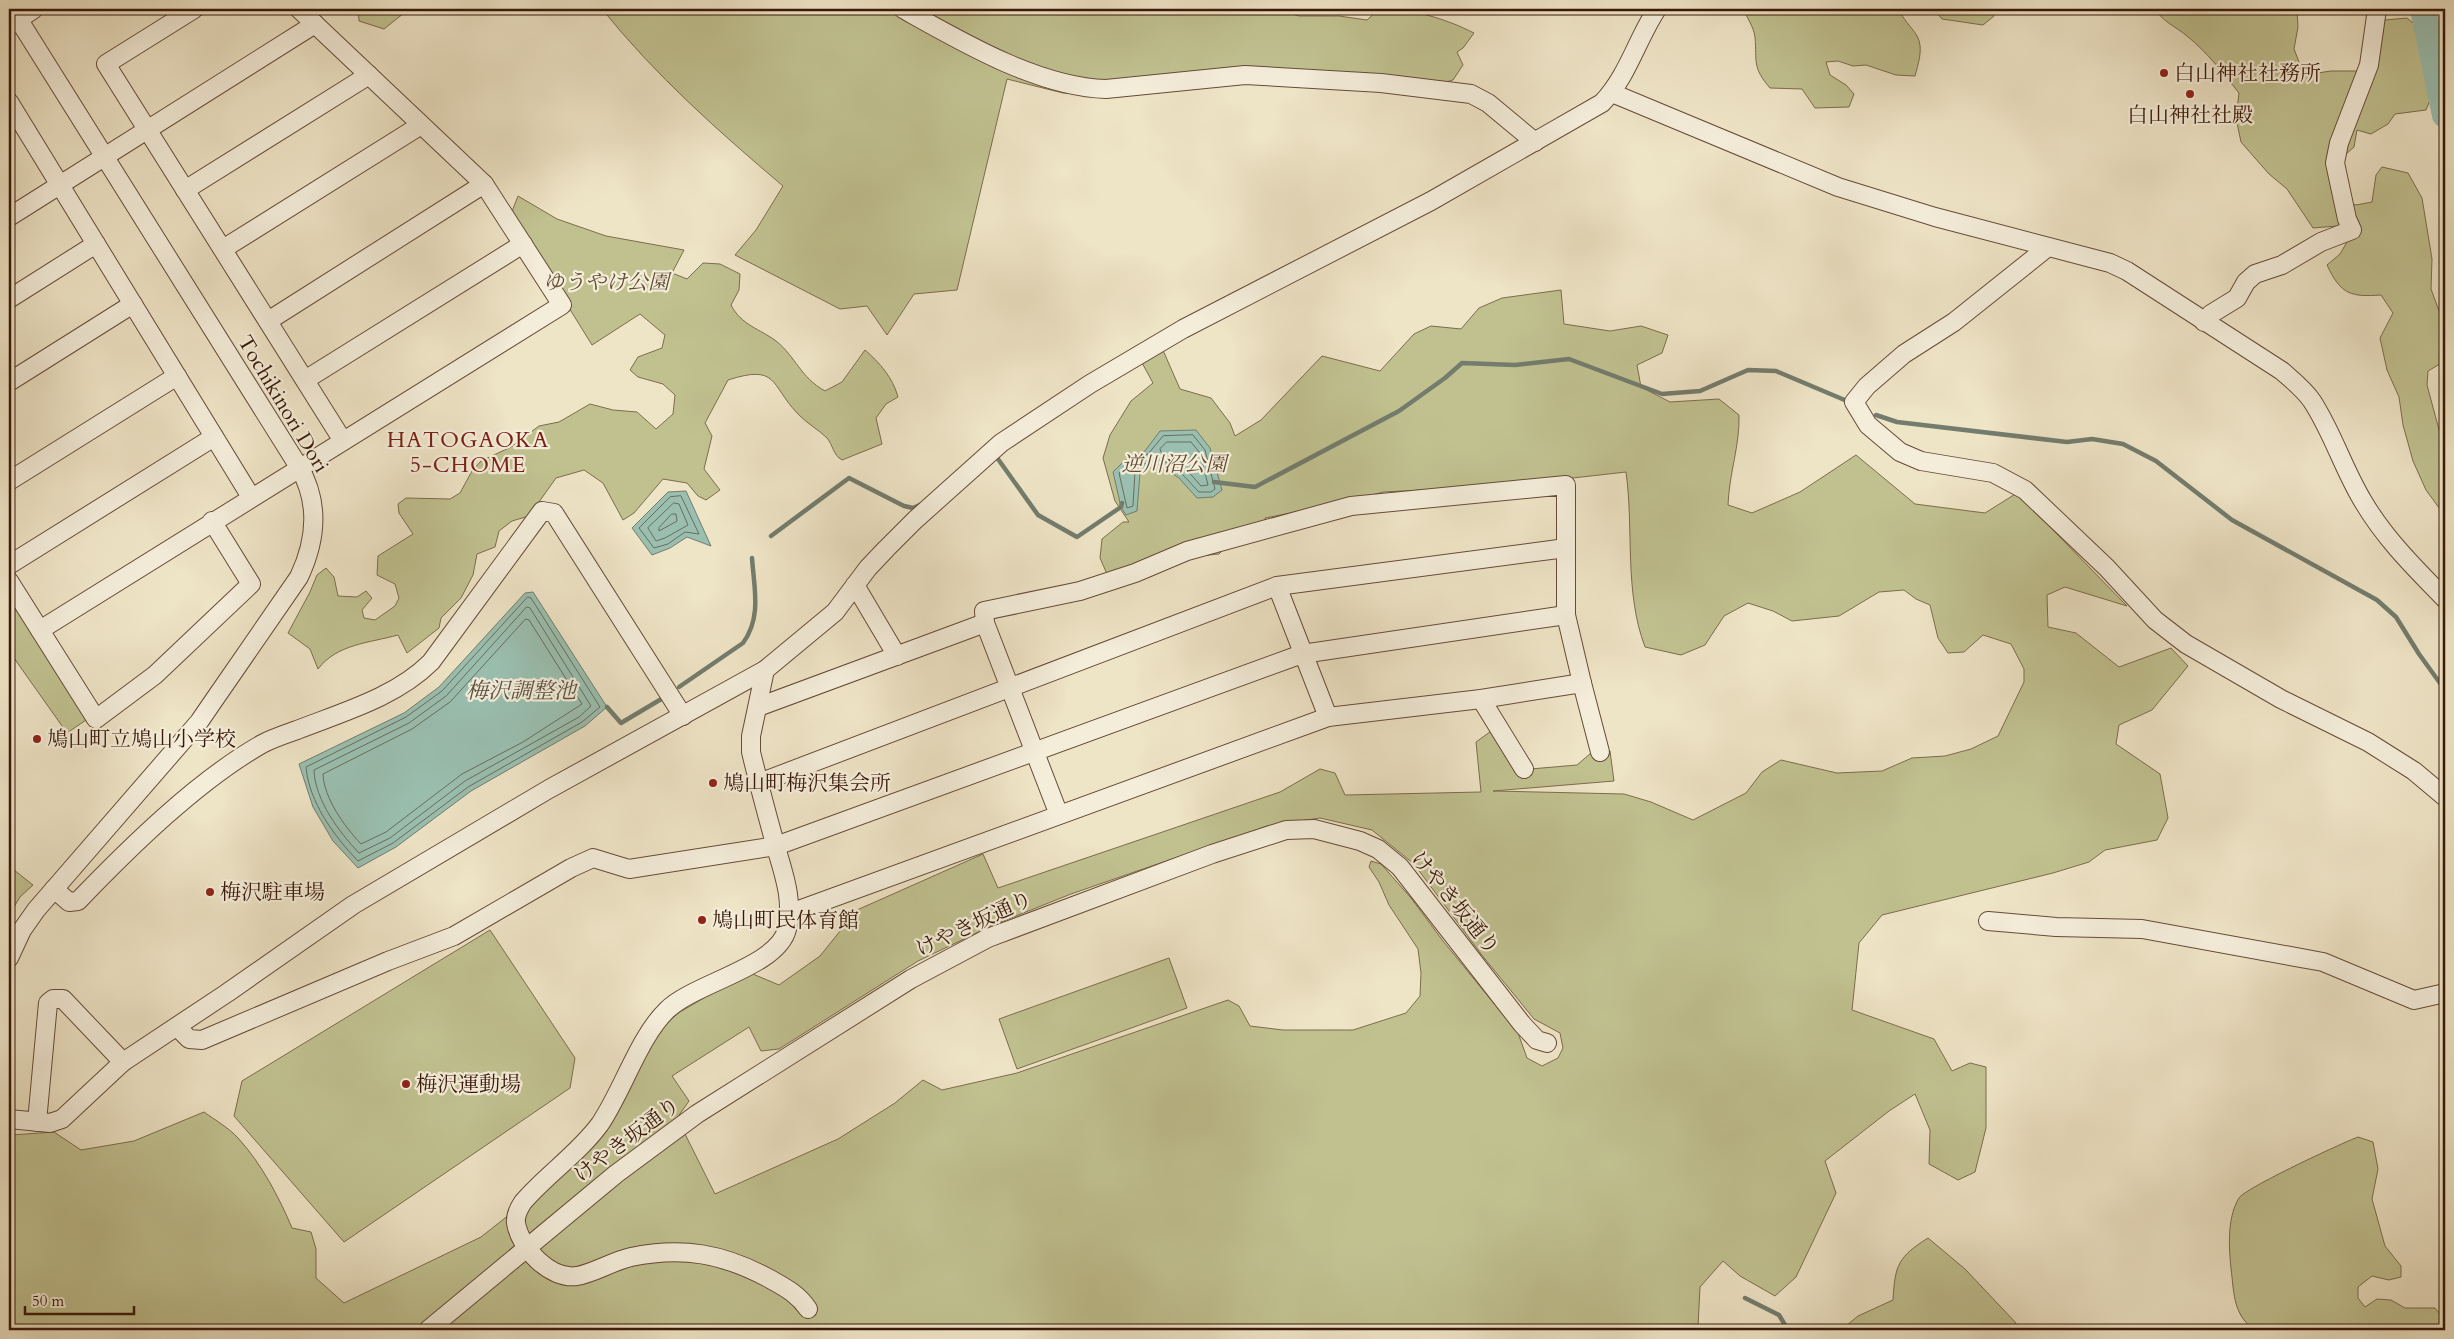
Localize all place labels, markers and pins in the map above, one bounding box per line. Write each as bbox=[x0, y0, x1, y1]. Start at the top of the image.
place label: 白山神社社務所 bbox=[2174, 59, 2321, 88]
marker: 白山神社社務所 bbox=[2158, 67, 2170, 79]
marker: 白山神社社殿 bbox=[2184, 88, 2196, 100]
place label: 白山神社社殿 bbox=[2127, 101, 2253, 130]
place label: 鳩山町立鳩山小学校 bbox=[47, 725, 236, 754]
marker: 鳩山町立鳩山小学校 bbox=[31, 733, 43, 745]
place label: 鳩山町梅沢集会所 bbox=[723, 769, 891, 798]
marker: 鳩山町梅沢集会所 bbox=[707, 777, 719, 789]
place label: 梅沢駐車場 bbox=[220, 878, 325, 907]
marker: 梅沢駐車場 bbox=[204, 886, 216, 898]
place label: 鳩山町民体育館 bbox=[712, 906, 859, 935]
marker: 鳩山町民体育館 bbox=[696, 914, 708, 926]
place label: 梅沢運動場 bbox=[416, 1070, 521, 1099]
marker: 梅沢運動場 bbox=[400, 1078, 412, 1090]

